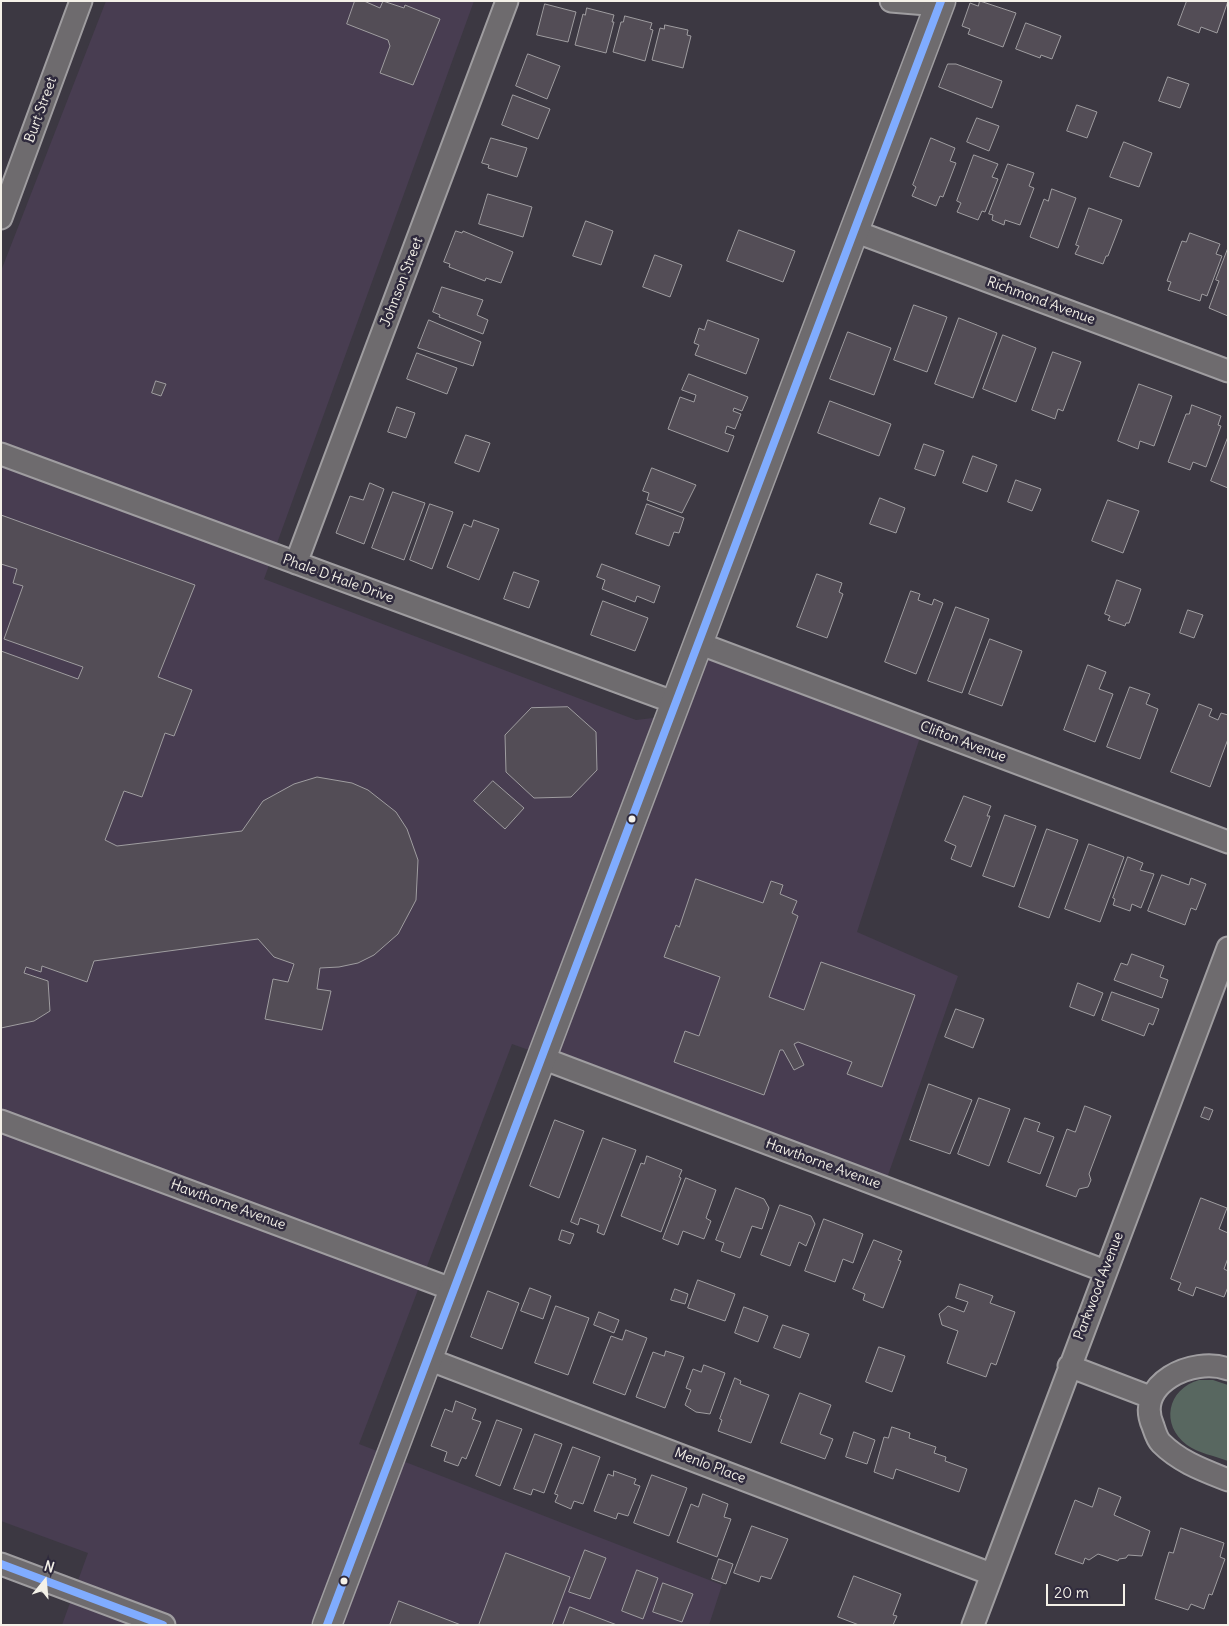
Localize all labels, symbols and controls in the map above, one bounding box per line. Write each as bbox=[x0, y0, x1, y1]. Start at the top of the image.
street label: Burt Street bbox=[21, 75, 61, 145]
street label: Johnson Street bbox=[377, 235, 427, 329]
street label: Richmond Avenue bbox=[985, 274, 1097, 328]
street label: Phale D Hale Drive bbox=[280, 551, 396, 607]
street label: Clifton Avenue bbox=[918, 718, 1008, 766]
unlabelled marker bbox=[627, 814, 637, 824]
street label: Hawthorne Avenue bbox=[763, 1135, 883, 1193]
street label: Hawthorne Avenue bbox=[168, 1176, 288, 1234]
street label: Parkwood Avenue bbox=[1071, 1230, 1127, 1342]
street label: Menlo Place bbox=[672, 1445, 748, 1487]
north arrow bbox=[20, 1556, 70, 1606]
text: N bbox=[42, 1557, 57, 1577]
scale bar bbox=[1049, 1574, 1128, 1606]
unlabelled marker bbox=[339, 1576, 349, 1586]
text: 20 m bbox=[1054, 1583, 1089, 1602]

